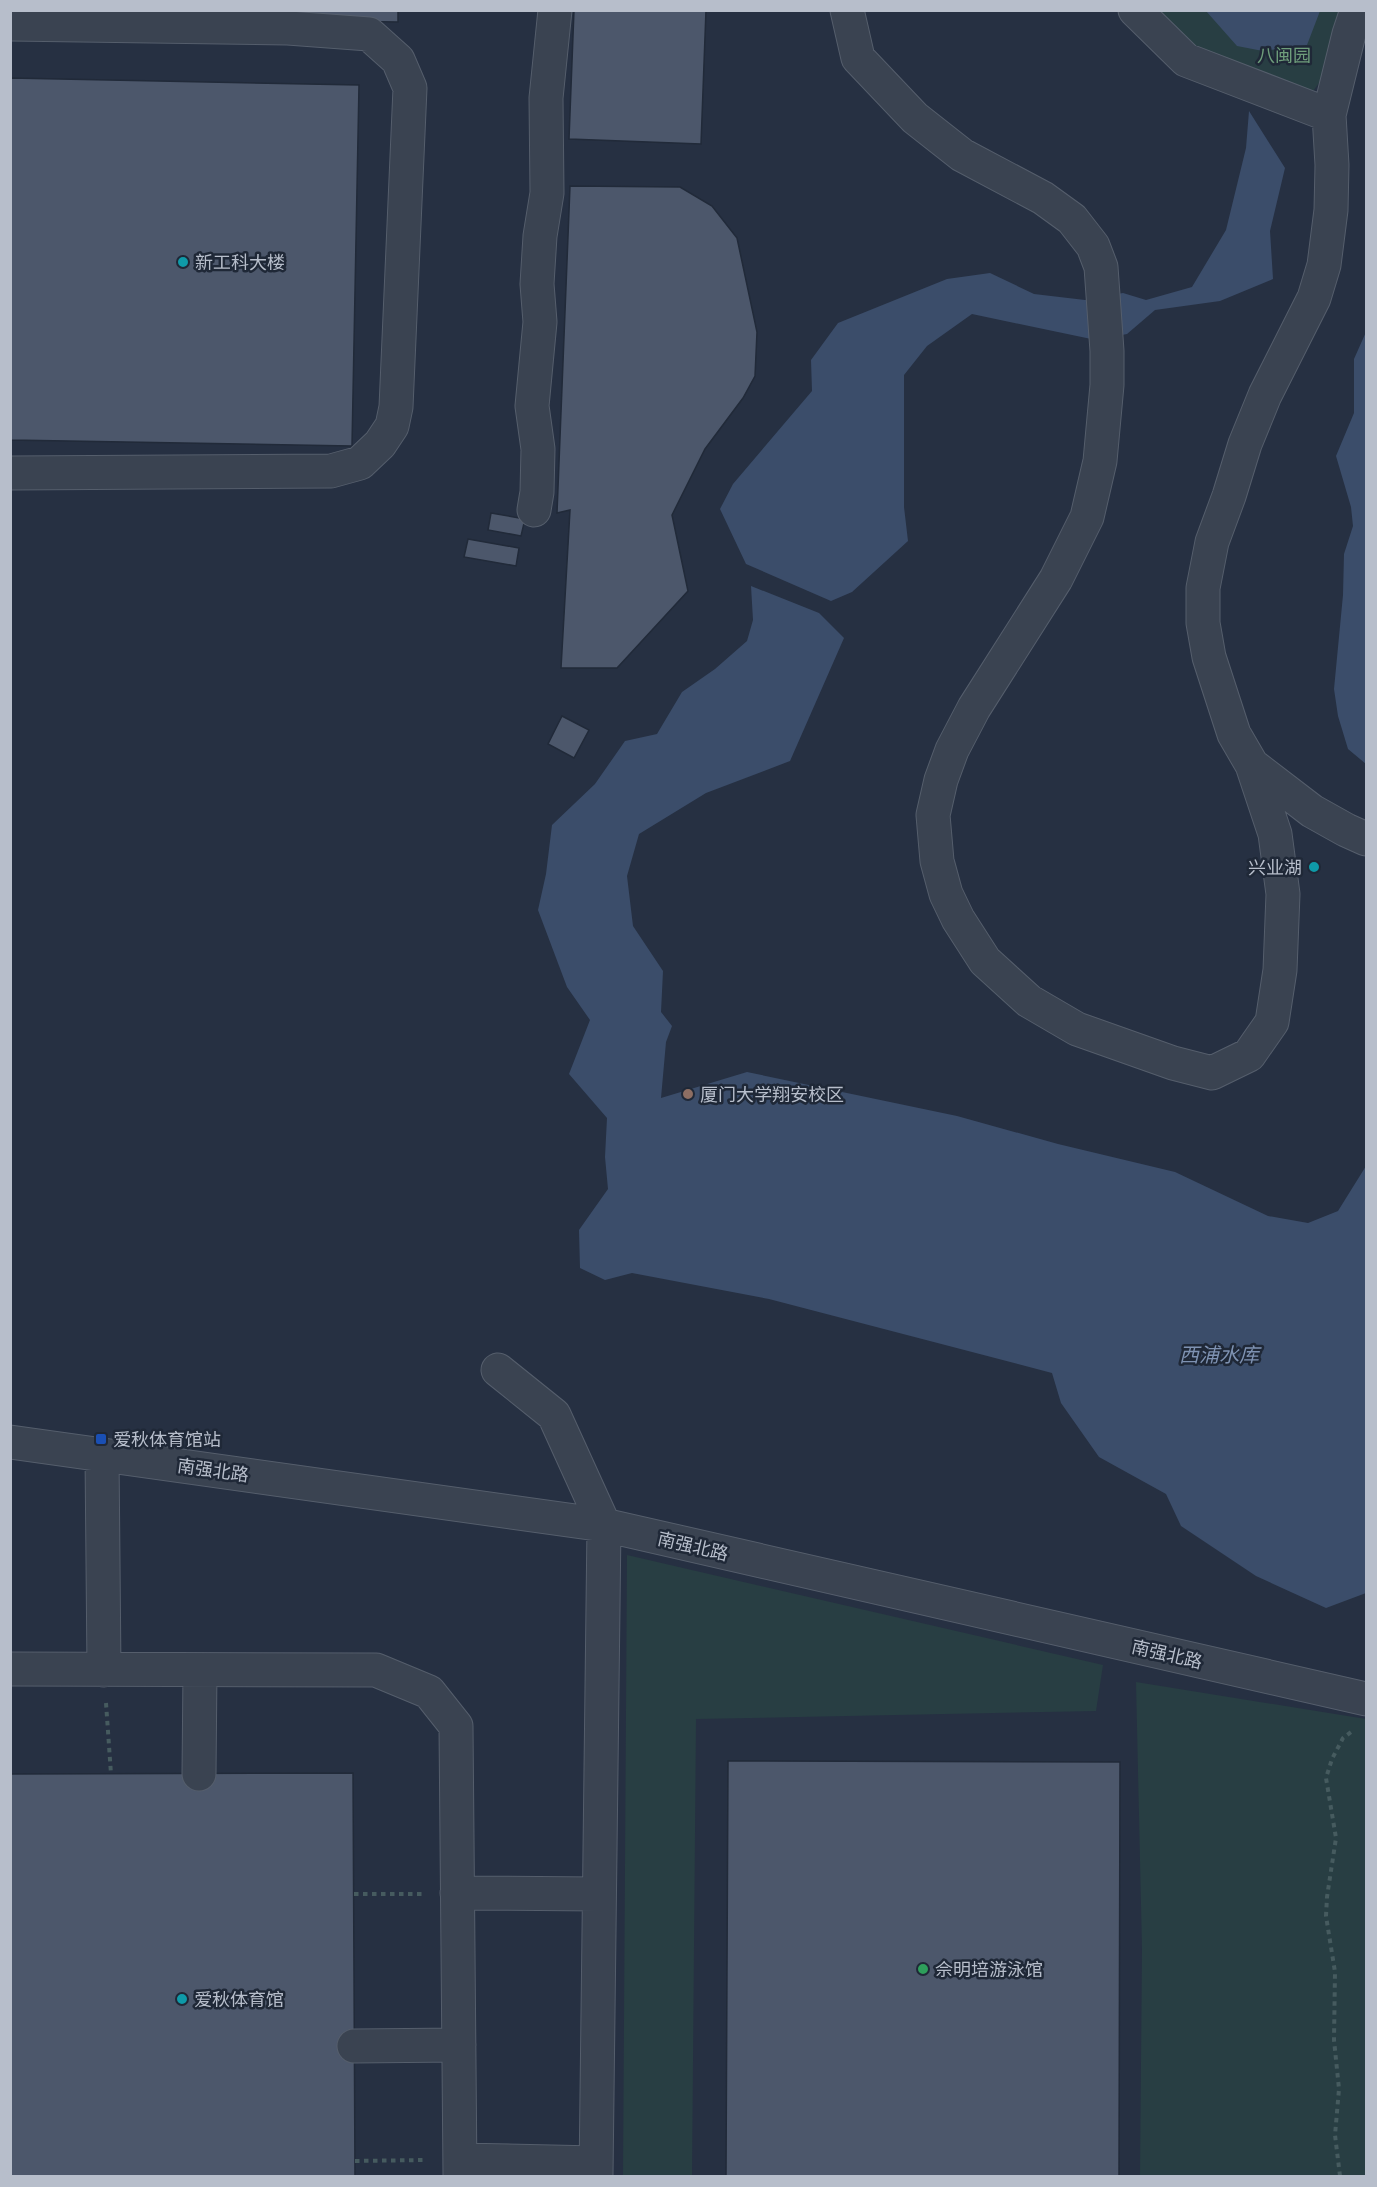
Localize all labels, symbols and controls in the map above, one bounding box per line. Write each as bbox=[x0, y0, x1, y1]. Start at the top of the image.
park label: 八闽园 bbox=[1257, 45, 1311, 66]
place label: 新工科大楼 bbox=[195, 252, 285, 273]
marker: 新工科大楼 bbox=[176, 255, 190, 269]
place label: 兴业湖 bbox=[1248, 857, 1302, 878]
marker: 兴业湖 bbox=[1307, 860, 1321, 874]
place label: 厦门大学翔安校区 bbox=[700, 1084, 844, 1105]
marker: 厦门大学翔安校区 bbox=[681, 1087, 695, 1101]
water label: 西浦水库 bbox=[1179, 1343, 1262, 1367]
place label: 爱秋体育馆站 bbox=[113, 1429, 221, 1450]
marker: 爱秋体育馆站 bbox=[94, 1432, 108, 1446]
street label: 南强北路 bbox=[176, 1455, 250, 1485]
street label: 南强北路 bbox=[656, 1528, 730, 1564]
street label: 南强北路 bbox=[1130, 1636, 1204, 1672]
place label: 佘明培游泳馆 bbox=[935, 1959, 1043, 1980]
marker: 佘明培游泳馆 bbox=[916, 1962, 930, 1976]
place label: 爱秋体育馆 bbox=[194, 1989, 284, 2010]
marker: 爱秋体育馆 bbox=[175, 1992, 189, 2006]

